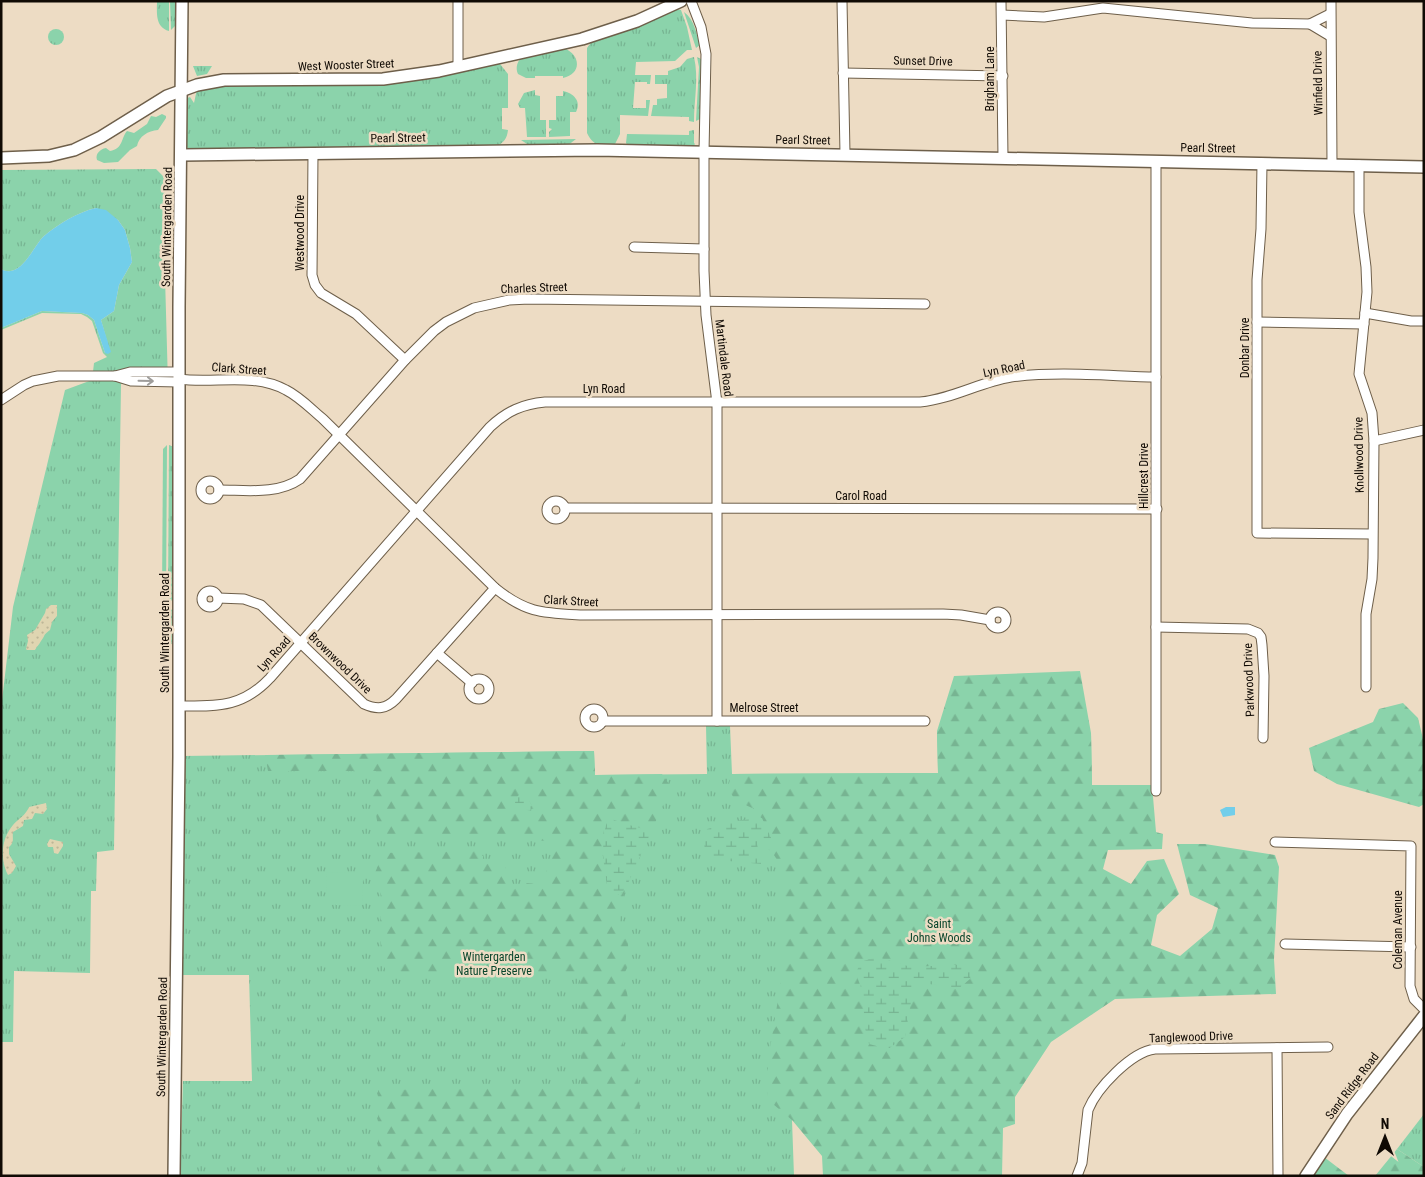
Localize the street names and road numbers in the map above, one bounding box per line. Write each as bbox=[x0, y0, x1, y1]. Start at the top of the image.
street label: Brigham Lane bbox=[983, 46, 997, 112]
street label: Winfield Drive bbox=[1310, 50, 1326, 115]
street label: Sunset Drive bbox=[893, 53, 953, 69]
street label: West Wooster Street bbox=[298, 56, 395, 74]
street label: Pearl Street bbox=[370, 131, 426, 145]
street label: Pearl Street bbox=[775, 133, 831, 147]
street label: Pearl Street bbox=[1180, 141, 1236, 155]
street label: South Wintergarden Road bbox=[159, 167, 175, 287]
street label: Westwood Drive bbox=[293, 195, 307, 271]
street label: Charles Street bbox=[500, 280, 568, 296]
street label: Donbar Drive bbox=[1238, 317, 1252, 378]
street label: Martindale Road bbox=[712, 319, 736, 398]
street label: Lyn Road bbox=[982, 358, 1026, 380]
street label: Clark Street bbox=[211, 360, 267, 378]
street label: Lyn Road bbox=[583, 382, 625, 396]
street label: Knollwood Drive bbox=[1351, 416, 1367, 493]
street label: Hillcrest Drive bbox=[1137, 443, 1151, 509]
street label: Carol Road bbox=[835, 489, 887, 503]
street label: South Wintergarden Road bbox=[158, 573, 172, 693]
street label: Clark Street bbox=[543, 593, 599, 609]
street label: Brownwood Drive bbox=[306, 629, 375, 697]
street label: Lyn Road bbox=[255, 633, 293, 675]
street label: Parkwood Drive bbox=[1241, 642, 1257, 717]
street label: Melrose Street bbox=[730, 701, 799, 715]
street label: Coleman Avenue bbox=[1391, 890, 1405, 970]
street label: South Wintergarden Road bbox=[154, 977, 170, 1097]
street label: Tanglewood Drive bbox=[1149, 1029, 1234, 1045]
street label: Sand Ridge Road bbox=[1322, 1050, 1382, 1122]

